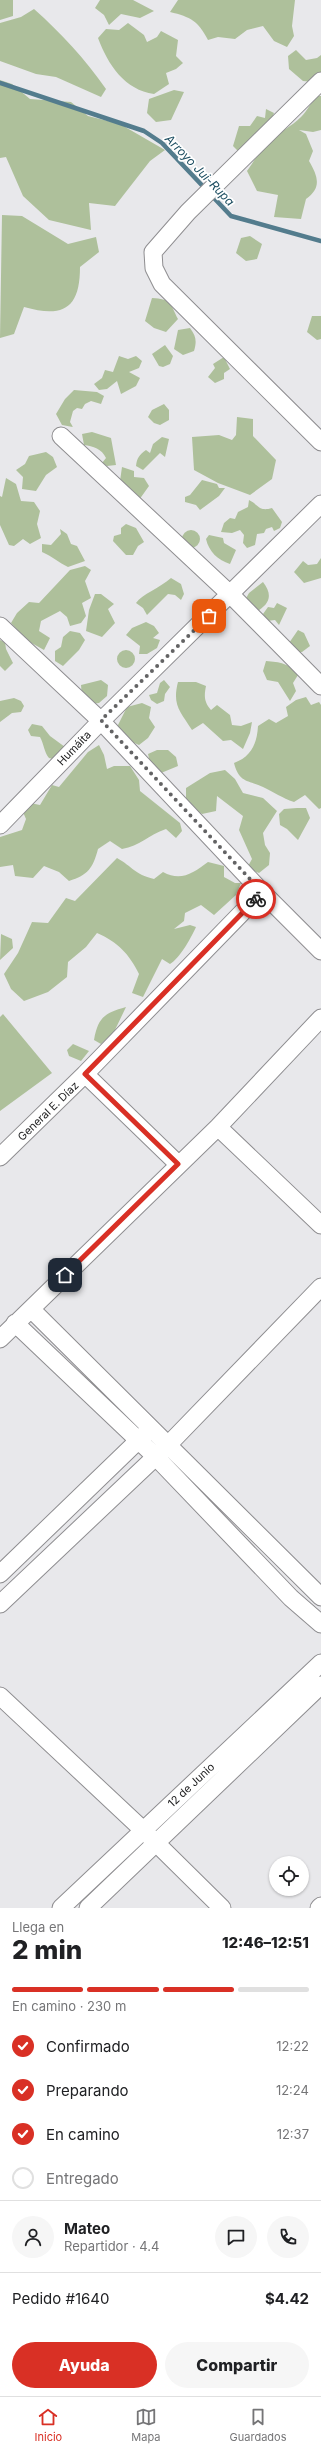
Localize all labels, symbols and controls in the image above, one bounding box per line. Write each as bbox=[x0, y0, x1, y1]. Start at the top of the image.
water label: Arroyo Jui-Rupa bbox=[162, 131, 238, 209]
pin bbox=[192, 599, 226, 633]
icon: bag bbox=[198, 605, 220, 627]
street label: Humáita bbox=[54, 728, 94, 768]
courier bbox=[236, 879, 276, 919]
icon: bike bbox=[245, 888, 267, 910]
street label: General E. Díaz bbox=[15, 1078, 81, 1144]
pin bbox=[48, 1258, 82, 1292]
icon: home bbox=[54, 1264, 76, 1286]
street label: 12 de Junio bbox=[165, 1759, 218, 1810]
map controls bbox=[269, 1856, 309, 1896]
button: locate bbox=[269, 1856, 309, 1896]
text: Llega en bbox=[12, 1919, 64, 1935]
text: 12:46–12:51 bbox=[222, 1933, 309, 1952]
text: 2 min bbox=[12, 1934, 82, 1965]
text: En camino · 230 m bbox=[12, 1998, 126, 2014]
icon: check bbox=[12, 2035, 34, 2057]
text: Confirmado bbox=[46, 2037, 130, 2056]
text: 12:22 bbox=[276, 2038, 309, 2054]
icon: check bbox=[12, 2079, 34, 2101]
text: Preparando bbox=[46, 2081, 129, 2100]
text: 12:24 bbox=[276, 2082, 309, 2098]
icon: check bbox=[12, 2123, 34, 2145]
text: En camino bbox=[46, 2125, 120, 2144]
text: 12:37 bbox=[277, 2126, 309, 2142]
text: Entregado bbox=[46, 2169, 119, 2188]
button: person bbox=[12, 2216, 54, 2258]
button: chat bbox=[215, 2216, 257, 2258]
button: phone bbox=[267, 2216, 309, 2258]
text: Mateo bbox=[64, 2219, 110, 2238]
text: Repartidor · 4.4 bbox=[64, 2238, 159, 2254]
text: Pedido #1640 bbox=[12, 2289, 110, 2308]
text: $4.42 bbox=[265, 2289, 309, 2308]
button: Ayuda bbox=[12, 2342, 157, 2388]
button: Compartir bbox=[165, 2342, 309, 2388]
tab: Inicio bbox=[35, 2406, 62, 2444]
tab: Mapa bbox=[131, 2406, 160, 2444]
tab: Guardados bbox=[230, 2406, 286, 2444]

